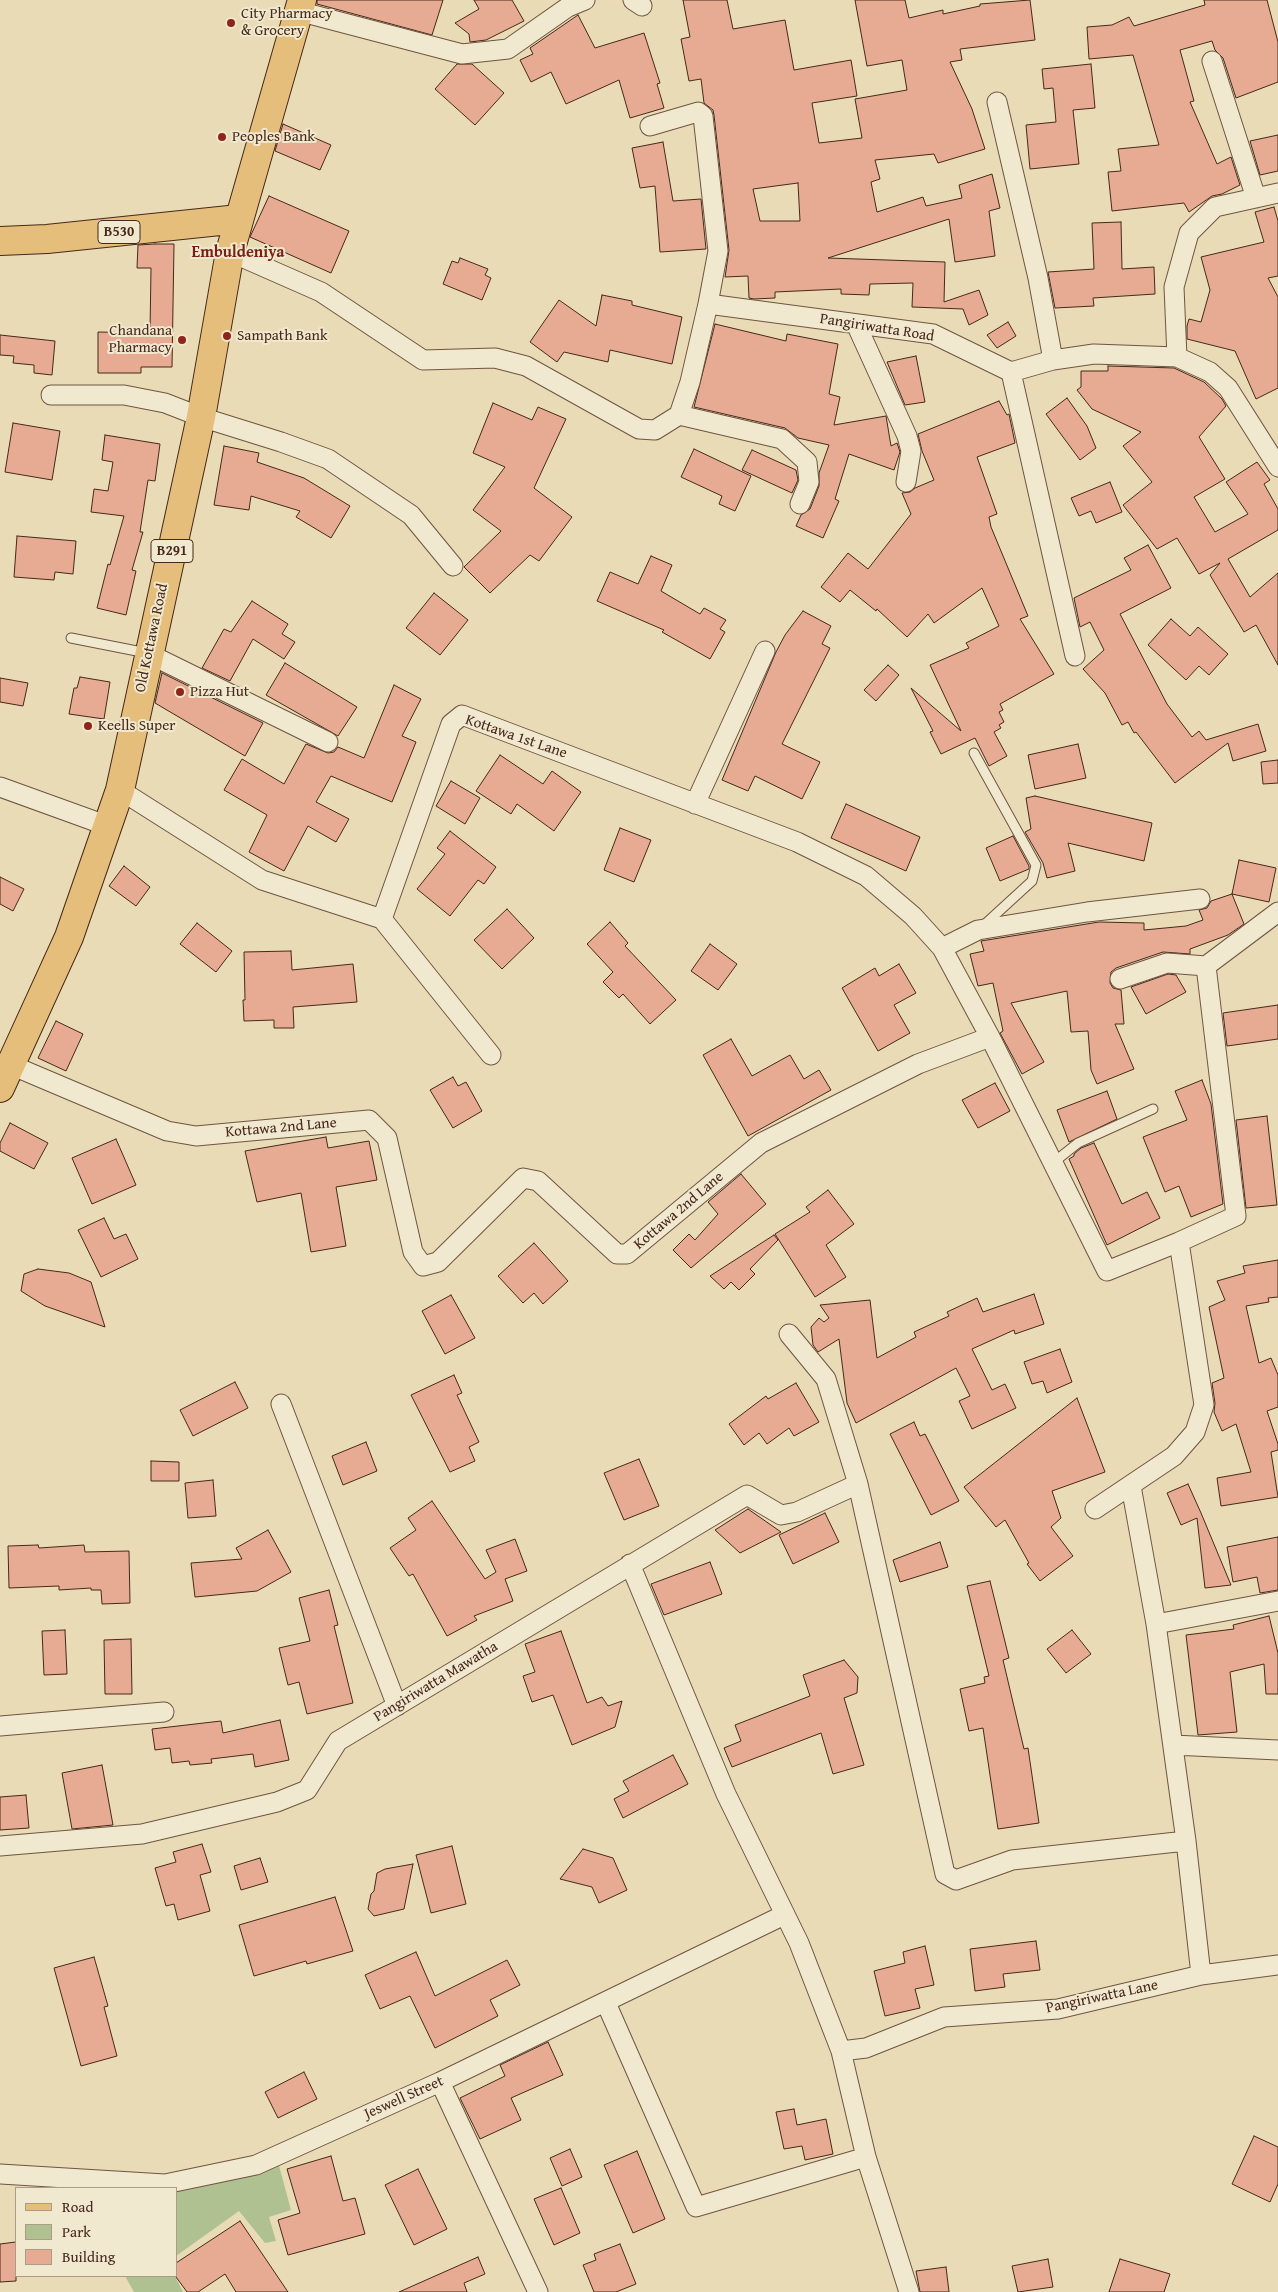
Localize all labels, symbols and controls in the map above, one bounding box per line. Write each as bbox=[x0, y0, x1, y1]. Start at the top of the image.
place label: City Pharmacy & Grocery bbox=[241, 5, 333, 40]
marker: City Pharmacy & Grocery bbox=[225, 17, 237, 29]
place label: Peoples Bank bbox=[232, 128, 315, 146]
marker: Peoples Bank bbox=[216, 131, 228, 143]
road number: B530 bbox=[98, 220, 140, 243]
district label: Embuldeniya bbox=[192, 243, 284, 263]
street label: Pangiriwatta Road bbox=[819, 310, 935, 346]
place label: Chandana Pharmacy bbox=[109, 322, 172, 357]
place label: Sampath Bank bbox=[237, 327, 328, 345]
marker: Sampath Bank bbox=[221, 330, 233, 342]
marker: Chandana Pharmacy bbox=[176, 334, 188, 346]
road number: B291 bbox=[151, 540, 193, 562]
street label: Old Kottawa Road bbox=[132, 582, 172, 694]
place label: Pizza Hut bbox=[190, 683, 249, 701]
marker: Pizza Hut bbox=[174, 686, 186, 698]
street label: Kottawa 1st Lane bbox=[463, 711, 569, 763]
place label: Keells Super bbox=[98, 717, 175, 735]
marker: Keells Super bbox=[82, 720, 94, 732]
street label: Kottawa 2nd Lane bbox=[225, 1114, 337, 1142]
street label: Kottawa 2nd Lane bbox=[630, 1168, 728, 1254]
street label: Pangiriwatta Mawatha bbox=[371, 1638, 501, 1726]
street label: Pangiriwatta Lane bbox=[1044, 1976, 1160, 2018]
street label: Jeswell Street bbox=[362, 2073, 446, 2123]
legend bbox=[15, 2187, 178, 2277]
text: Road bbox=[62, 2196, 93, 2217]
text: Park bbox=[62, 2221, 91, 2242]
text: Building bbox=[62, 2246, 115, 2267]

